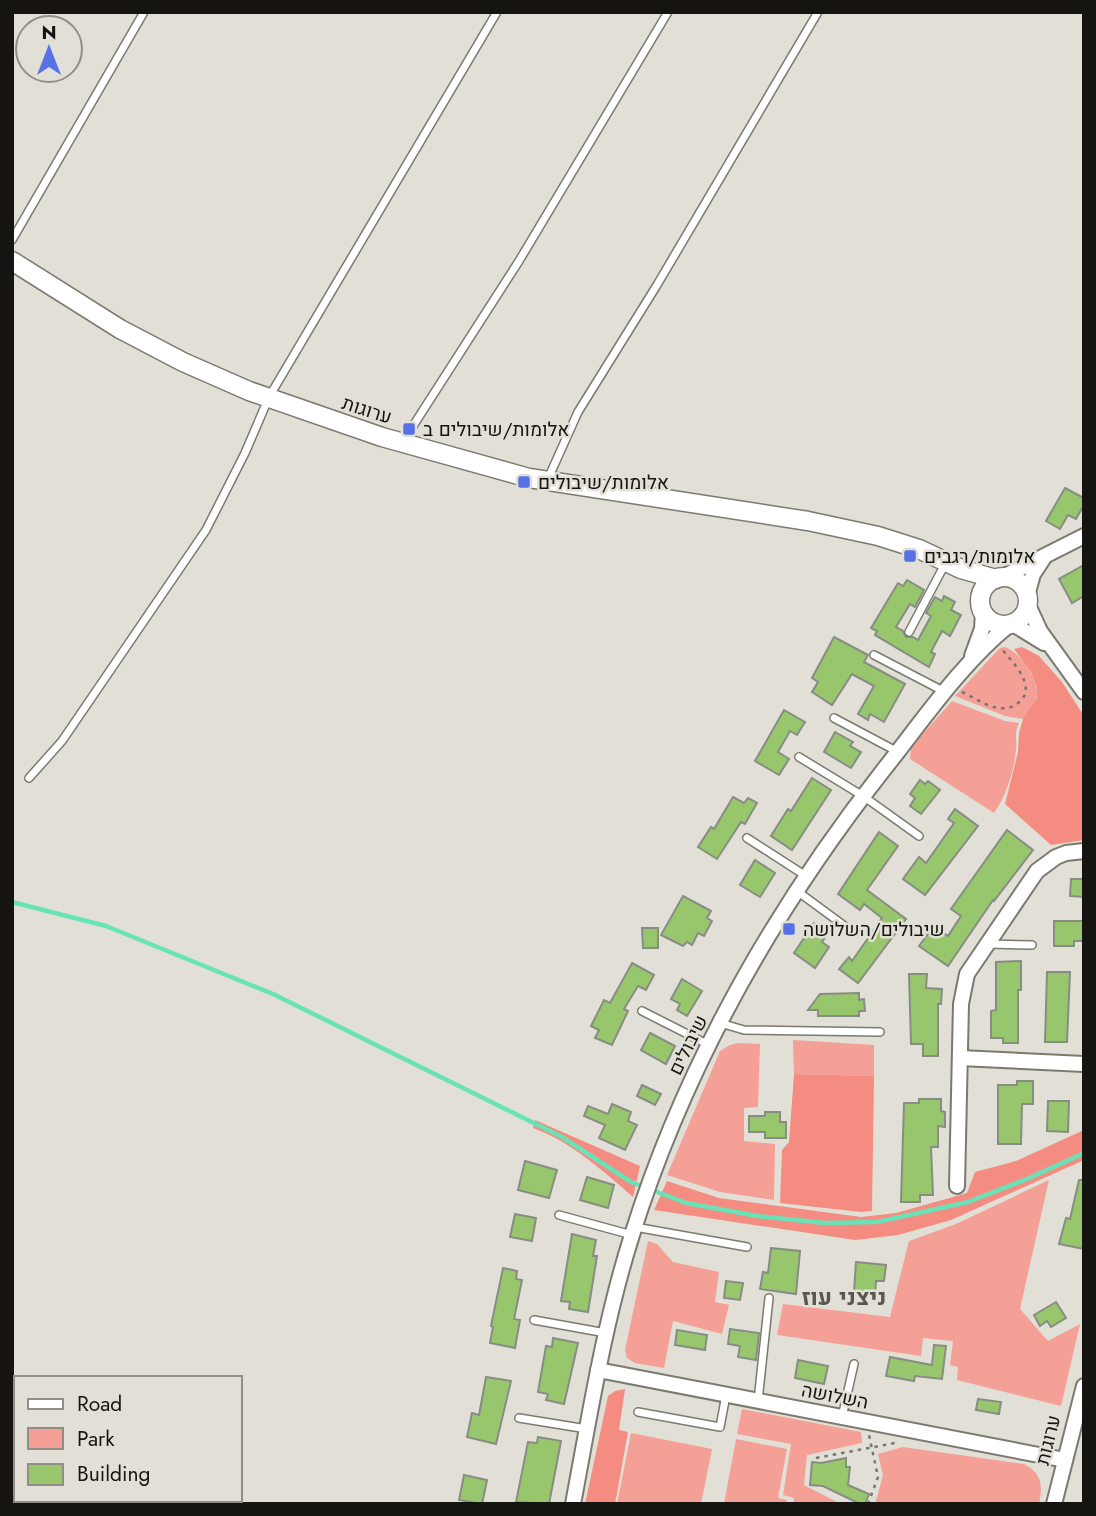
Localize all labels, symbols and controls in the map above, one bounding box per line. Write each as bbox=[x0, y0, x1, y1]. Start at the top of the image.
north arrow bbox=[14, 14, 84, 84]
text: N bbox=[41, 19, 57, 46]
street label: ערוגות bbox=[339, 389, 395, 431]
place label: אלומות/שיבולים ב bbox=[423, 416, 570, 443]
marker: אלומות/שיבולים ב bbox=[401, 421, 417, 437]
place label: אלומות/שיבולים bbox=[538, 469, 669, 496]
marker: אלומות/שיבולים bbox=[516, 474, 532, 490]
place label: אלומות/רגבים bbox=[924, 543, 1035, 570]
marker: אלומות/רגבים bbox=[902, 548, 918, 564]
place label: שיבולים/השלושה bbox=[803, 916, 945, 943]
marker: שיבולים/השלושה bbox=[781, 921, 797, 937]
street label: שיבולים bbox=[662, 1010, 714, 1080]
district label: ניצני עוז bbox=[802, 1280, 886, 1314]
legend bbox=[14, 1376, 242, 1502]
street label: השלושה bbox=[799, 1376, 871, 1416]
text: Road bbox=[77, 1389, 122, 1419]
street label: ערוגות bbox=[1029, 1412, 1067, 1468]
text: Park bbox=[77, 1424, 115, 1454]
text: Building bbox=[77, 1459, 150, 1489]

